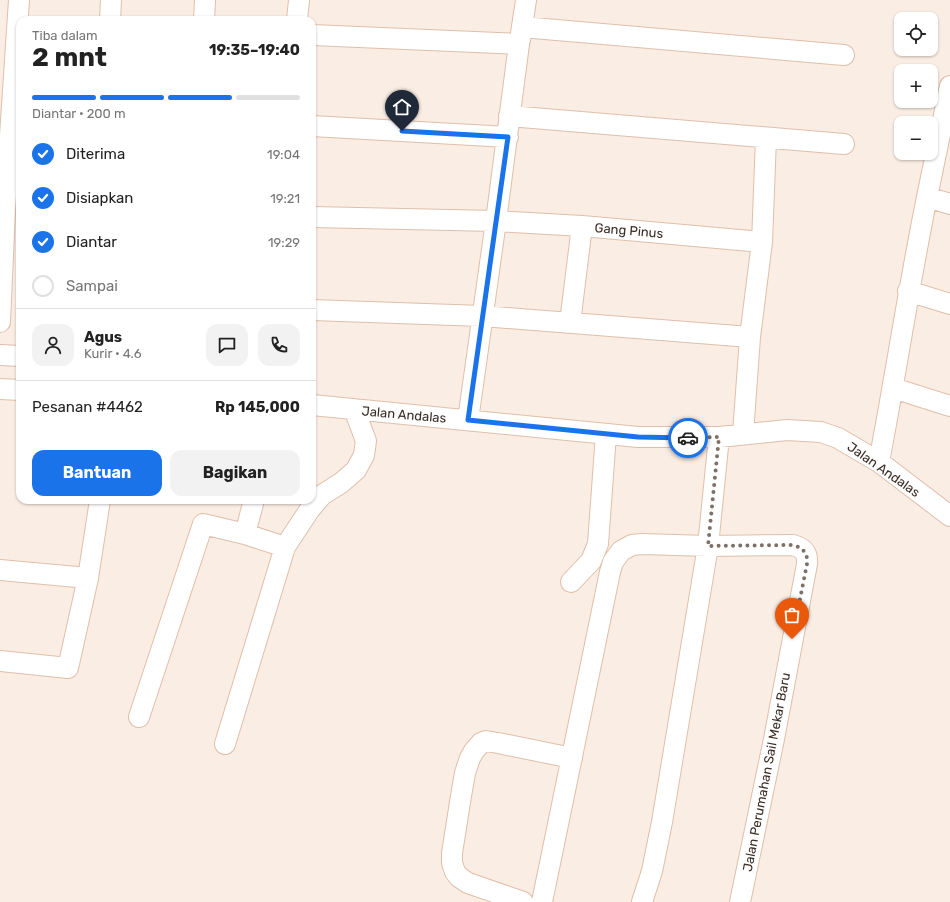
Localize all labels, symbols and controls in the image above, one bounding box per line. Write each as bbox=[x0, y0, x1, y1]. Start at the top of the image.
map controls bbox=[894, 12, 938, 160]
button: locate bbox=[894, 12, 938, 56]
text: Tiba dalam bbox=[32, 28, 98, 43]
text: 19:35–19:40 bbox=[209, 41, 300, 59]
text: 2 mnt bbox=[32, 42, 107, 73]
button: + bbox=[894, 64, 938, 108]
pin bbox=[385, 90, 419, 131]
icon: home bbox=[391, 96, 413, 118]
text: Diantar · 200 m bbox=[32, 106, 126, 121]
button: − bbox=[894, 116, 938, 160]
icon: check bbox=[32, 143, 54, 165]
text: Diterima bbox=[66, 145, 125, 163]
text: 19:04 bbox=[267, 147, 300, 162]
icon: check bbox=[32, 187, 54, 209]
text: Disiapkan bbox=[66, 189, 133, 207]
text: 19:21 bbox=[270, 191, 300, 206]
street label: Gang Pinus bbox=[594, 220, 664, 242]
icon: check bbox=[32, 231, 54, 253]
text: Diantar bbox=[66, 233, 117, 251]
text: 19:29 bbox=[268, 235, 300, 250]
text: Sampai bbox=[66, 277, 118, 295]
button: person bbox=[32, 324, 74, 366]
button: chat bbox=[206, 324, 248, 366]
button: phone bbox=[258, 324, 300, 366]
text: Agus bbox=[84, 328, 122, 346]
text: Kurir · 4.6 bbox=[84, 346, 142, 361]
text: Pesanan #4462 bbox=[32, 398, 143, 416]
text: Rp 145,000 bbox=[215, 398, 300, 416]
street label: Jalan Andalas bbox=[361, 403, 447, 426]
courier bbox=[668, 418, 708, 458]
icon: car bbox=[677, 427, 699, 449]
street label: Jalan Andalas bbox=[845, 439, 923, 500]
button: Bantuan bbox=[32, 450, 162, 496]
button: Bagikan bbox=[170, 450, 300, 496]
pin bbox=[775, 598, 809, 639]
icon: bag bbox=[781, 604, 803, 626]
street label: Jalan Perumahan Sail Mekar Baru bbox=[740, 671, 793, 873]

